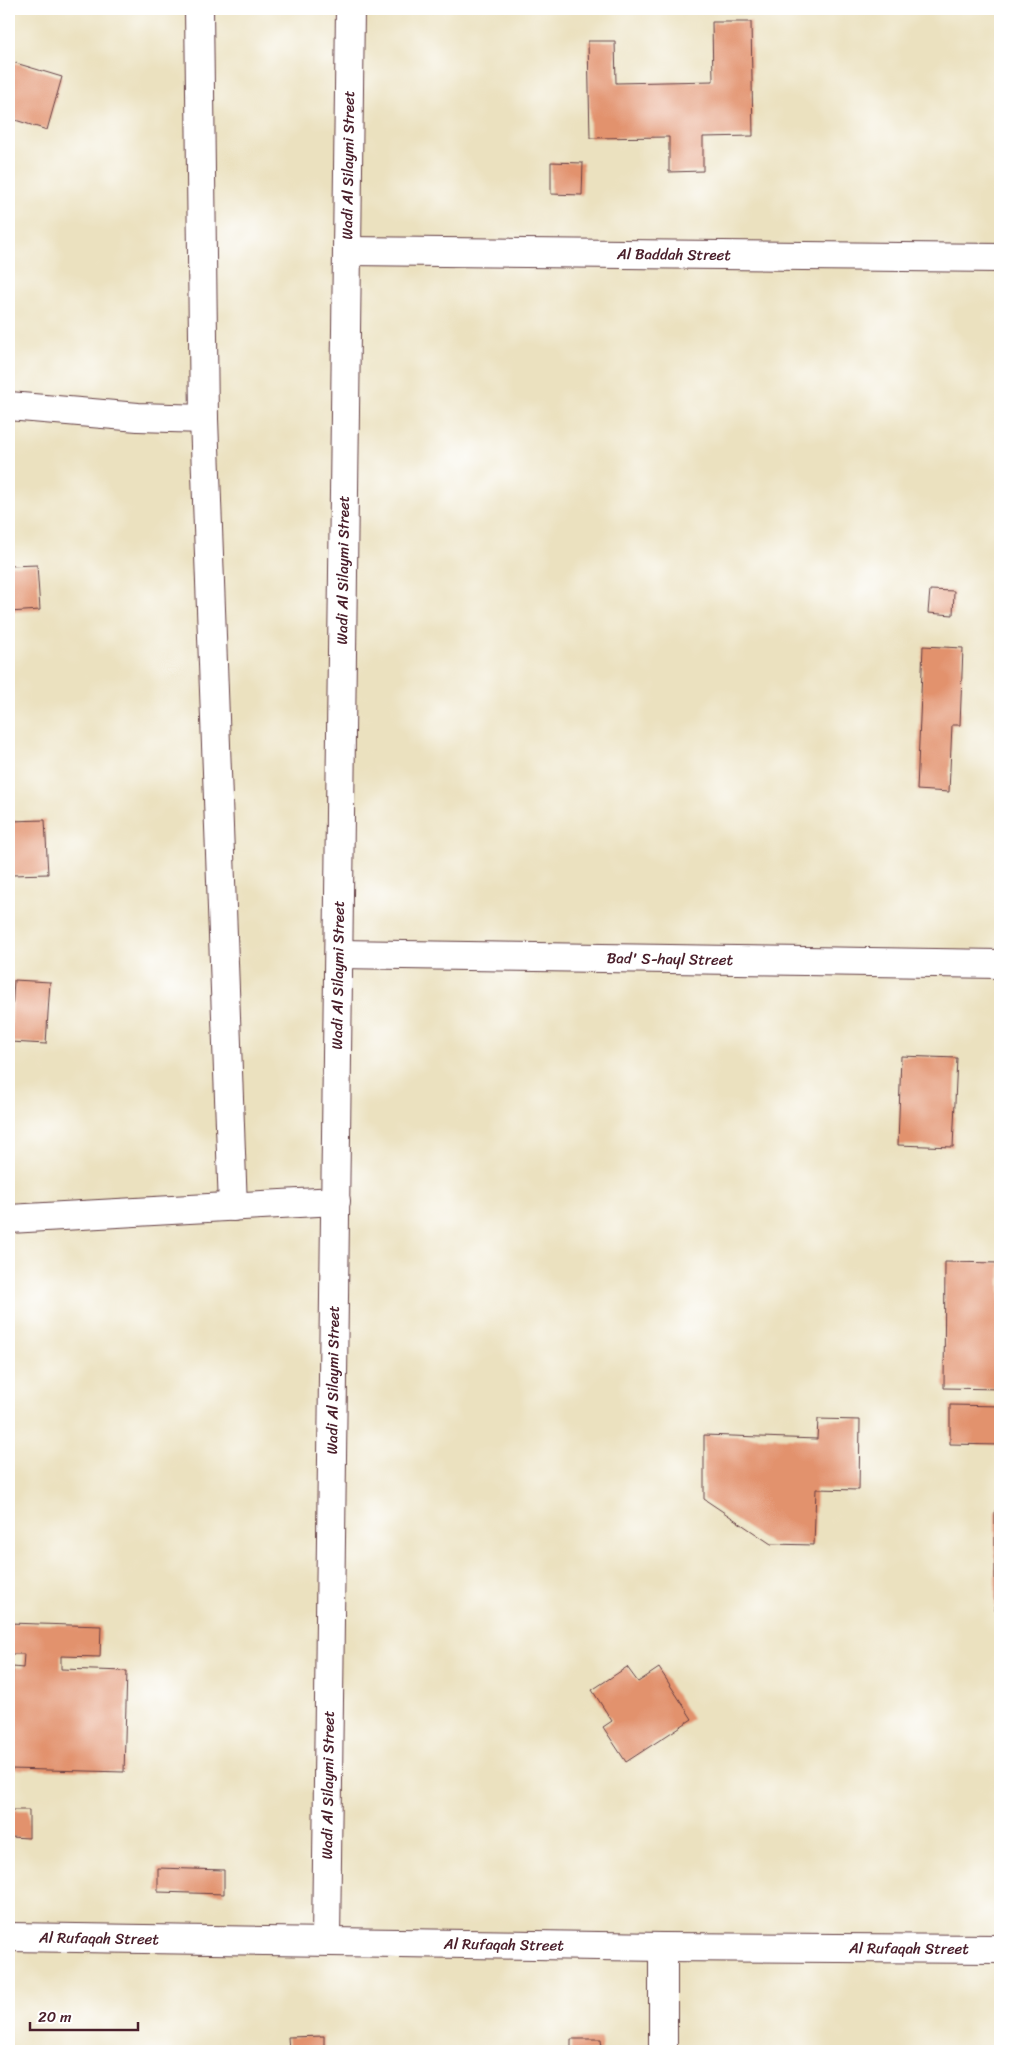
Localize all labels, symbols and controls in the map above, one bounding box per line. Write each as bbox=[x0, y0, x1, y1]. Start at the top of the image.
street label: Wadi Al Silaymi Street bbox=[334, 90, 362, 240]
street label: Al Baddah Street bbox=[616, 241, 731, 268]
street label: Wadi Al Silaymi Street bbox=[329, 495, 357, 645]
street label: Wadi Al Silaymi Street bbox=[324, 900, 352, 1050]
street label: Bad' S-hayl Street bbox=[607, 945, 734, 973]
street label: Wadi Al Silaymi Street bbox=[319, 1305, 347, 1455]
street label: Wadi Al Silaymi Street bbox=[314, 1710, 342, 1860]
street label: Al Rufaqah Street bbox=[38, 1924, 160, 1952]
street label: Al Rufaqah Street bbox=[443, 1931, 565, 1958]
street label: Al Rufaqah Street bbox=[848, 1935, 969, 1962]
scale bar bbox=[30, 2000, 138, 2032]
text: 20 m bbox=[38, 2004, 72, 2030]

